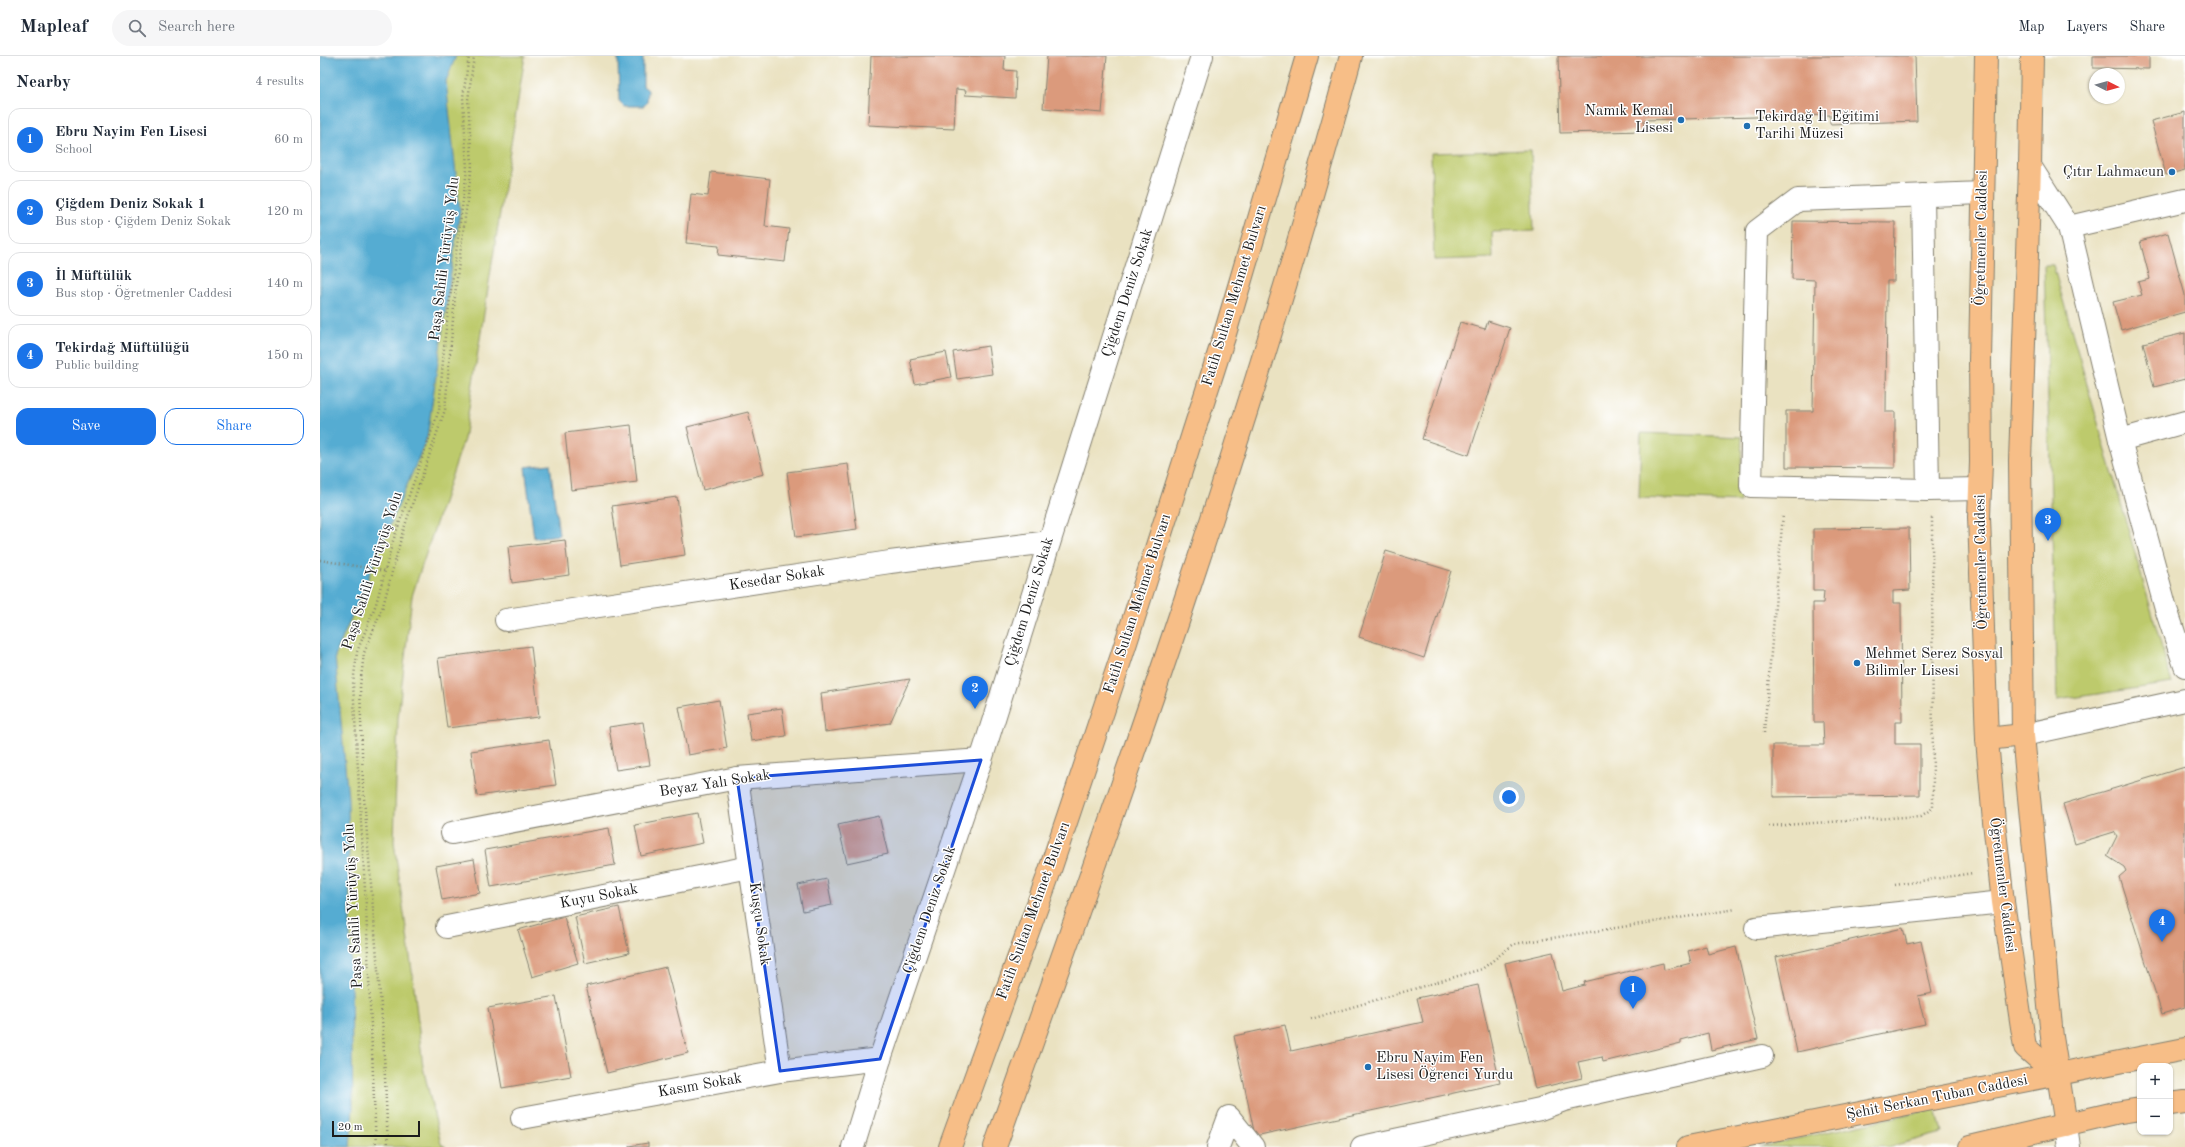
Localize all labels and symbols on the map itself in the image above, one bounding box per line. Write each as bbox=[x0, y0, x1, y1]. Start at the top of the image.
north arrow bbox=[2089, 68, 2125, 104]
place label: Namık Kemal Lisesi bbox=[1584, 104, 1673, 136]
place label: Tekirdağ İl Eğitimi Tarihi Müzesi bbox=[1755, 107, 1879, 142]
marker: Namık Kemal Lisesi bbox=[1676, 115, 1686, 125]
marker: Tekirdağ İl Eğitimi Tarihi Müzesi bbox=[1742, 121, 1752, 131]
place label: Çıtır Lahmacun bbox=[2063, 165, 2164, 180]
marker: Çıtır Lahmacun bbox=[2167, 167, 2177, 177]
street label: Öğretmenler Caddesi bbox=[1970, 170, 1991, 306]
street label: Paşa Sahili Yürüyüş Yolu bbox=[427, 176, 463, 342]
street label: Fatih Sultan Mehmet Bulvarı bbox=[1200, 204, 1270, 388]
street label: Çiğdem Deniz Sokak bbox=[1100, 227, 1156, 359]
street label: Paşa Sahili Yürüyüş Yolu bbox=[340, 490, 406, 652]
street label: Öğretmenler Caddesi bbox=[1970, 494, 1991, 630]
pin: 3 bbox=[2035, 508, 2061, 541]
street label: Fatih Sultan Mehmet Bulvarı bbox=[1102, 512, 1174, 696]
street label: Çiğdem Deniz Sokak bbox=[1003, 535, 1057, 668]
street label: Kesedar Sokak bbox=[728, 564, 826, 594]
place label: Mehmet Serez Sosyal Bilimler Lisesi bbox=[1865, 647, 2003, 679]
marker: Mehmet Serez Sosyal Bilimler Lisesi bbox=[1852, 658, 1862, 668]
pin: 2 bbox=[962, 676, 988, 709]
street label: Beyaz Yalı Sokak bbox=[658, 768, 772, 800]
your location bbox=[1499, 787, 1519, 807]
street label: Öğretmenler Caddesi bbox=[1986, 816, 2021, 953]
street label: Fatih Sultan Mehmet Bulvarı bbox=[995, 820, 1073, 1002]
street label: Paşa Sahili Yürüyüş Yolu bbox=[342, 823, 366, 989]
street label: Çiğdem Deniz Sokak bbox=[901, 844, 959, 976]
street label: Kuşçu Sokak bbox=[746, 881, 772, 967]
street label: Kuyu Sokak bbox=[559, 882, 640, 912]
pin: 4 bbox=[2149, 909, 2175, 942]
pin: 1 bbox=[1620, 976, 1646, 1009]
place label: Ebru Nayim Fen Lisesi Öğrenci Yurdu bbox=[1376, 1051, 1513, 1083]
marker: Ebru Nayim Fen Lisesi Öğrenci Yurdu bbox=[1363, 1062, 1373, 1072]
street label: Kasım Sokak bbox=[657, 1071, 743, 1101]
street label: Şehit Serkan Tuban Caddesi bbox=[1845, 1073, 2029, 1123]
scale bar bbox=[332, 1119, 420, 1138]

